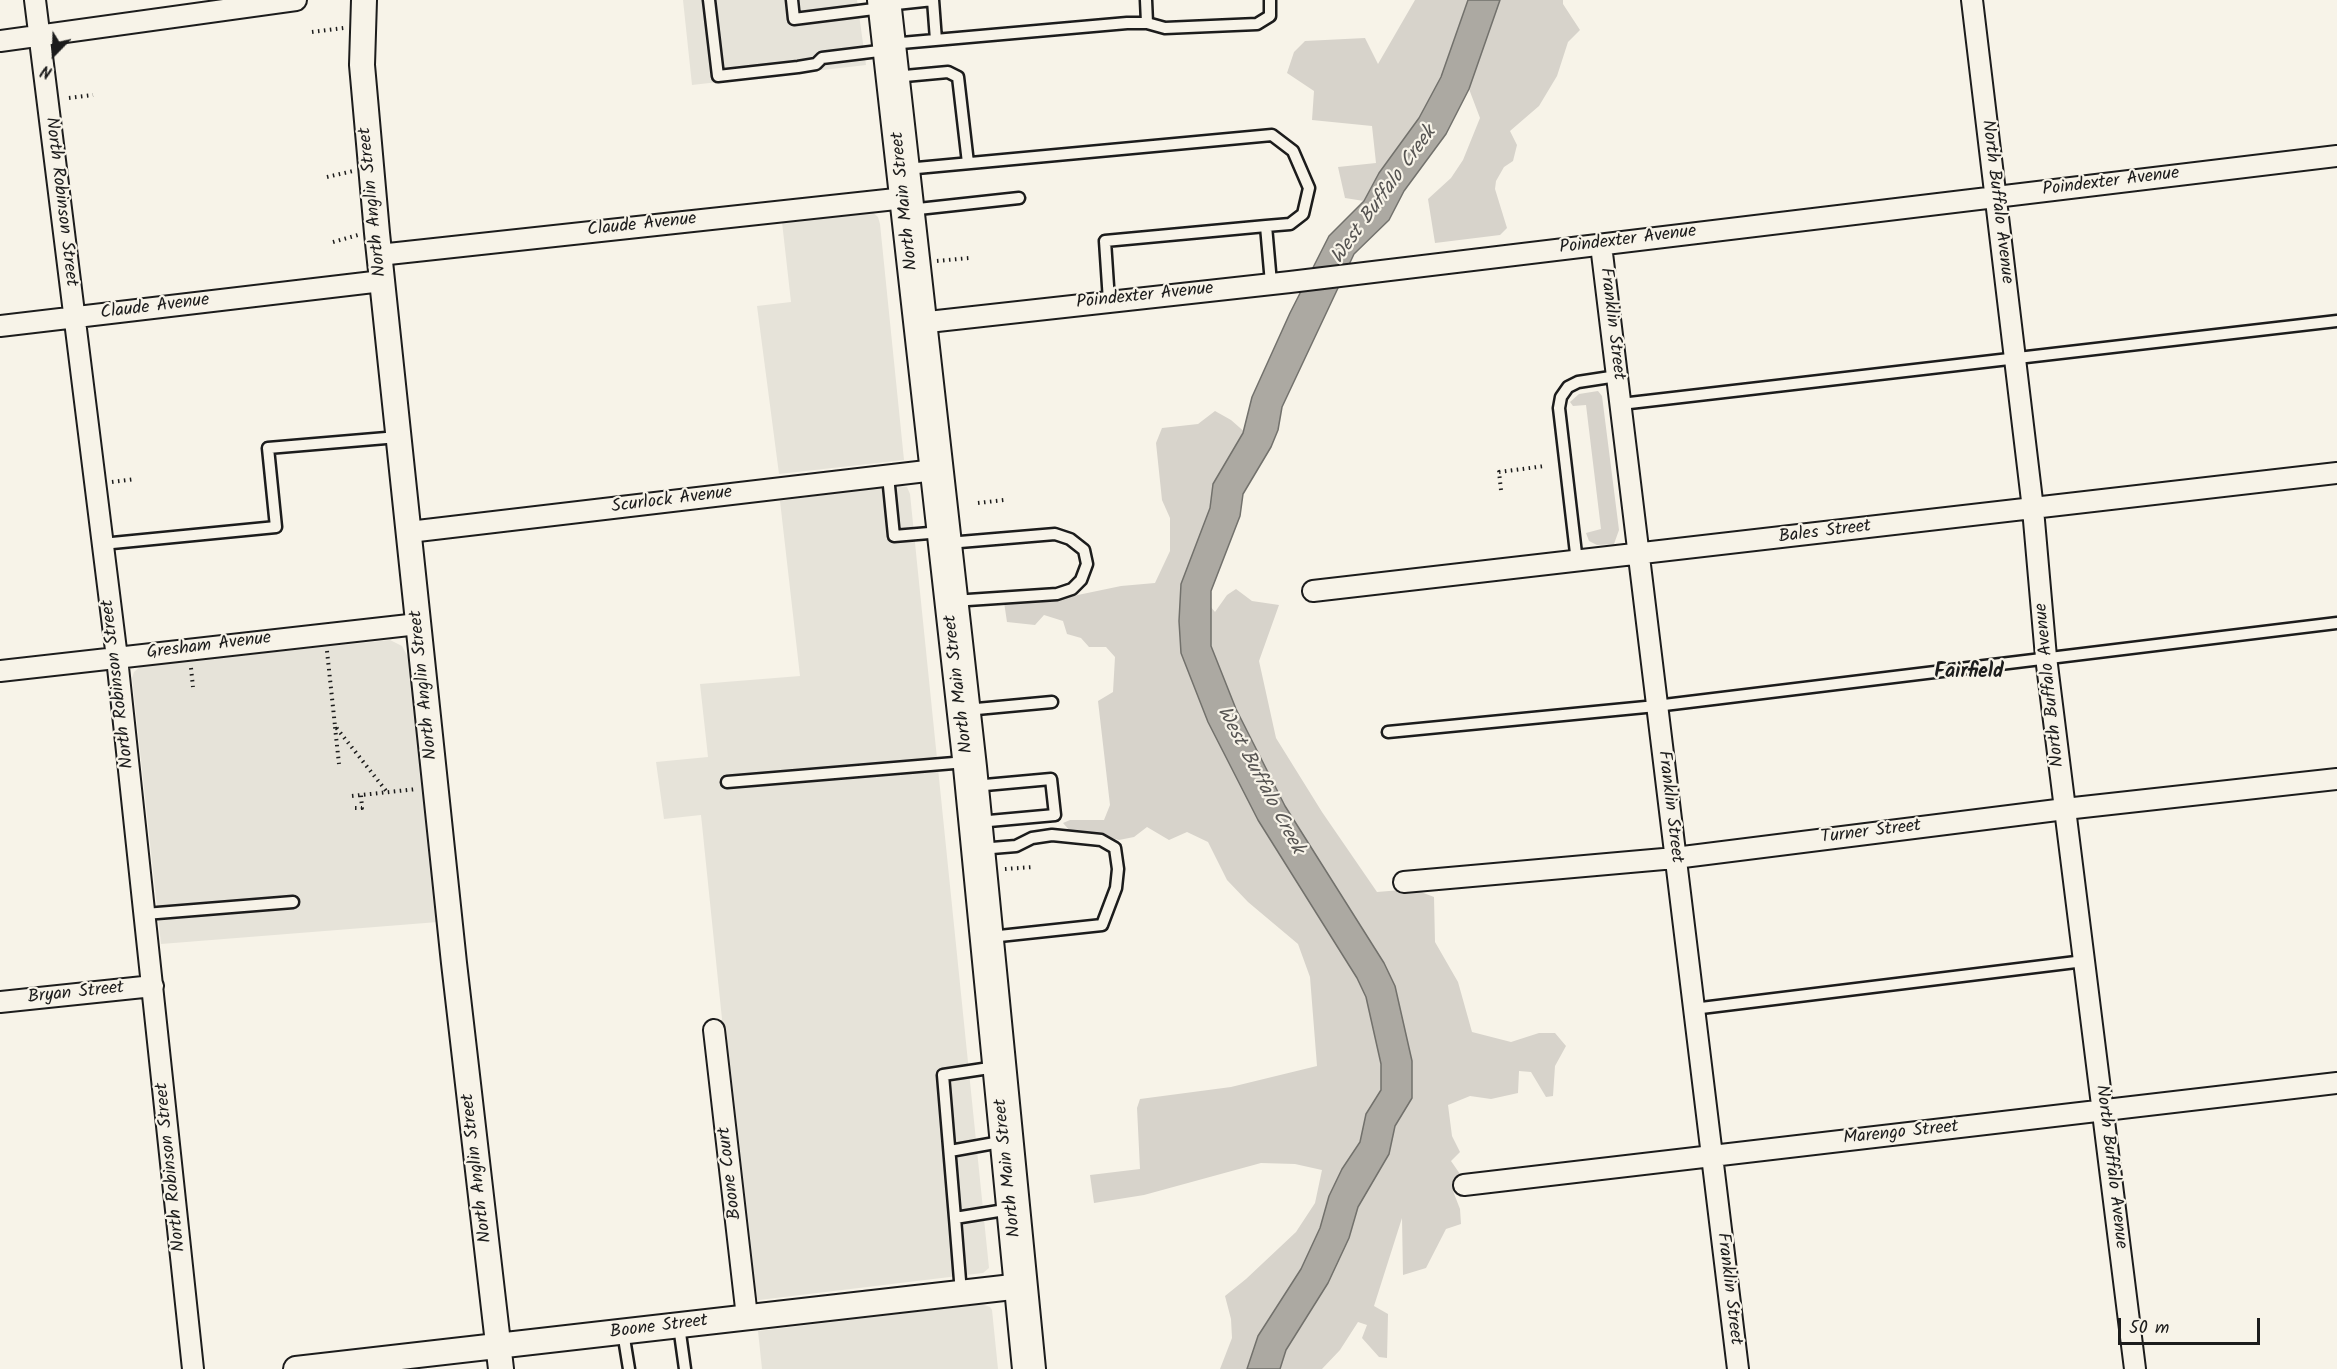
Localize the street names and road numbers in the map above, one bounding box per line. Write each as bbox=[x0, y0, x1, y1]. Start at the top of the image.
street label: North Robinson Street bbox=[39, 116, 81, 288]
street label: North Buffalo Avenue bbox=[1975, 119, 2017, 285]
street label: North Anglin Street bbox=[355, 126, 393, 278]
street label: North Main Street bbox=[888, 130, 924, 272]
street label: Poindexter Avenue bbox=[2041, 164, 2181, 202]
street label: Claude Avenue bbox=[586, 210, 698, 242]
street label: Poindexter Avenue bbox=[1558, 222, 1698, 260]
street label: Franklin Street bbox=[1593, 267, 1629, 381]
street label: Poindexter Avenue bbox=[1075, 279, 1215, 315]
street label: Claude Avenue bbox=[99, 291, 211, 325]
street label: Scurlock Avenue bbox=[610, 483, 734, 519]
street label: Bales Street bbox=[1778, 517, 1872, 549]
street label: North Robinson Street bbox=[98, 598, 140, 770]
street label: North Buffalo Avenue bbox=[2032, 602, 2070, 768]
street label: North Anglin Street bbox=[406, 609, 444, 761]
street label: North Main Street bbox=[941, 613, 979, 755]
street label: Gresham Avenue bbox=[145, 629, 273, 665]
street label: Franklin Street bbox=[1651, 750, 1687, 864]
street label: Turner Street bbox=[1820, 816, 1922, 850]
street label: Bryan Street bbox=[27, 978, 125, 1010]
street label: North Robinson Street bbox=[152, 1081, 192, 1253]
street label: North Buffalo Avenue bbox=[2089, 1084, 2131, 1250]
street label: North Anglin Street bbox=[458, 1092, 498, 1244]
street label: North Main Street bbox=[991, 1097, 1027, 1239]
street label: Marengo Street bbox=[1842, 1117, 1960, 1151]
street label: Boone Court bbox=[715, 1125, 747, 1221]
street label: Franklin Street bbox=[1710, 1232, 1746, 1346]
street label: Boone Street bbox=[609, 1311, 709, 1345]

